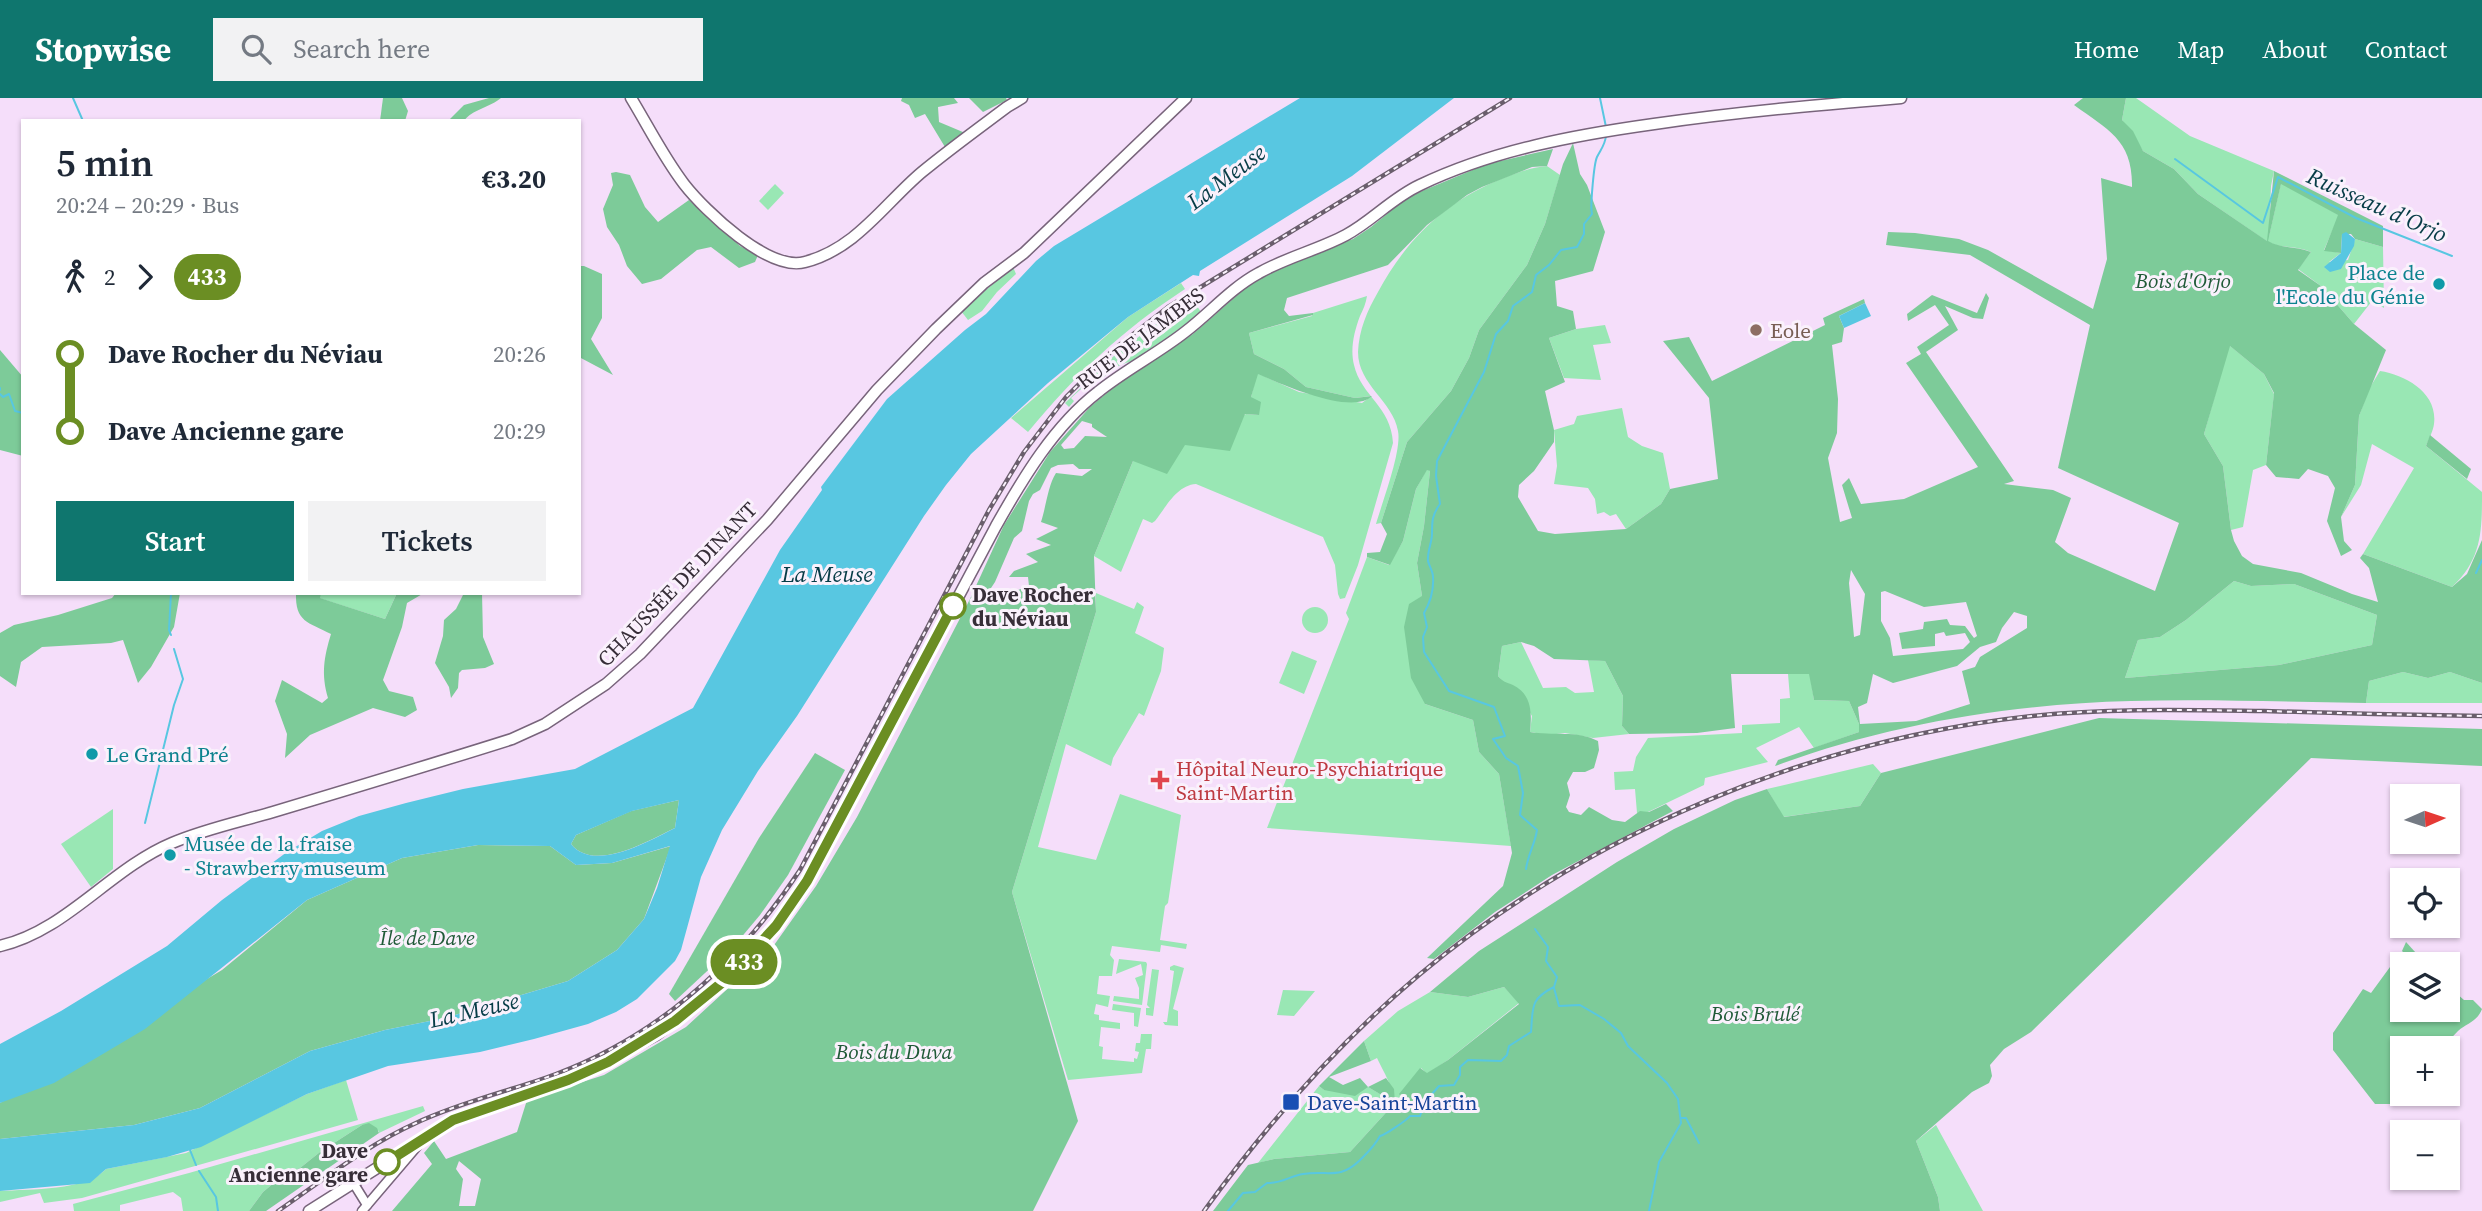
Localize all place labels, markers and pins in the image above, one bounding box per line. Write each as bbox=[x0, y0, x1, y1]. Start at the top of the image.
place label: Place de l'Ecole du Génie bbox=[2276, 258, 2425, 311]
marker: Place de l'Ecole du Génie bbox=[2431, 276, 2447, 292]
place label: Eole bbox=[1770, 316, 1811, 345]
marker: Eole bbox=[1748, 322, 1764, 338]
place label: Dave Rocher du Néviau bbox=[972, 580, 1093, 633]
marker: Dave Rocher du Néviau bbox=[940, 593, 966, 619]
place label: Le Grand Pré bbox=[106, 740, 229, 769]
marker: Le Grand Pré bbox=[84, 746, 100, 762]
place label: Hôpital Neuro-Psychiatrique Saint-Martin bbox=[1176, 754, 1444, 807]
marker: Hôpital Neuro-Psychiatrique Saint-Martin bbox=[1150, 770, 1170, 790]
place label: Musée de la fraise - Strawberry museum bbox=[184, 829, 386, 882]
marker: Musée de la fraise - Strawberry museum bbox=[162, 847, 178, 863]
place label: Dave-Saint-Martin bbox=[1307, 1088, 1478, 1117]
marker: Dave-Saint-Martin bbox=[1281, 1092, 1301, 1112]
place label: Dave Ancienne gare bbox=[229, 1136, 368, 1189]
marker: Dave Ancienne gare bbox=[374, 1149, 400, 1175]

